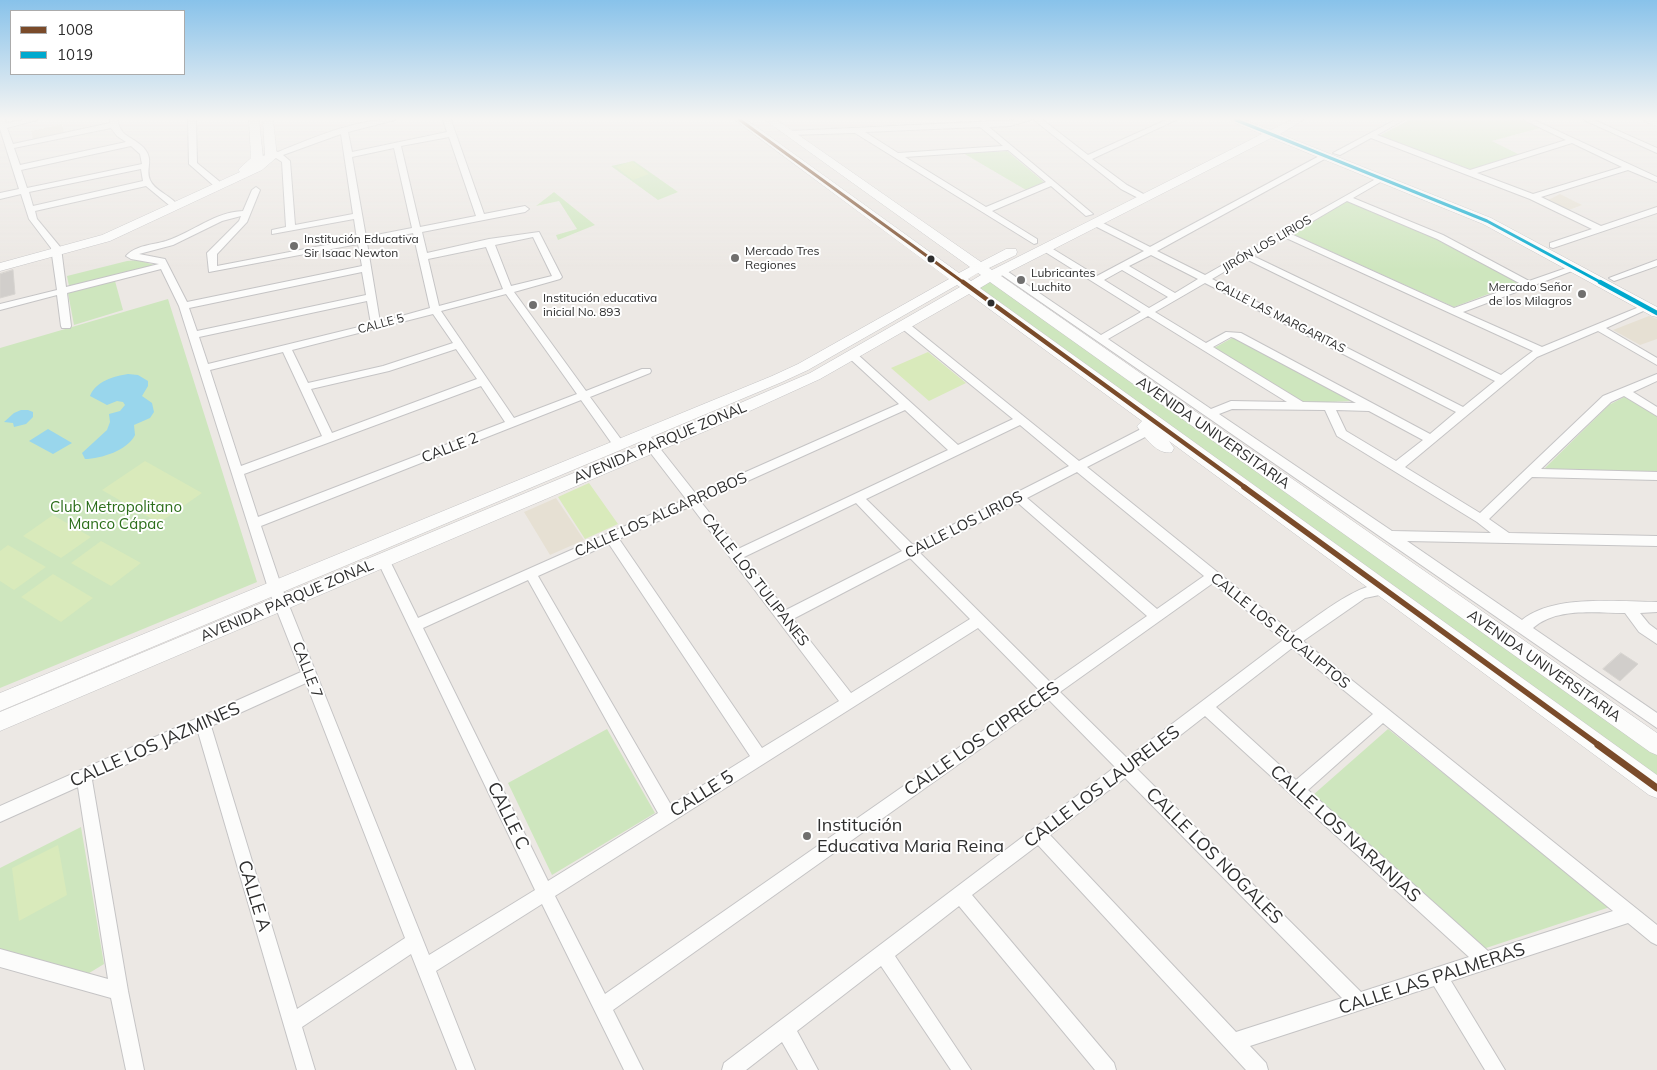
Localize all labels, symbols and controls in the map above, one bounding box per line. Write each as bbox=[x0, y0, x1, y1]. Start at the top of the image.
legend bbox=[10, 10, 185, 75]
text: 1008 bbox=[57, 20, 93, 39]
text: 1019 bbox=[57, 45, 93, 64]
street label: JIRÓN LOS LIRIOS bbox=[1220, 213, 1314, 275]
place label: Institución Educativa Sir Isaac Newton bbox=[304, 232, 419, 260]
marker: Institución Educativa Sir Isaac Newton bbox=[288, 240, 300, 252]
place label: Mercado Tres Regiones bbox=[745, 244, 819, 272]
marker: Mercado Tres Regiones bbox=[729, 252, 741, 264]
unlabelled marker bbox=[926, 254, 936, 264]
place label: Lubricantes Luchito bbox=[1031, 266, 1095, 294]
marker: Lubricantes Luchito bbox=[1015, 274, 1027, 286]
street label: CALLE LAS MARGARITAS bbox=[1212, 278, 1348, 356]
place label: Mercado Señor de los Milagros bbox=[1488, 280, 1572, 308]
marker: Mercado Señor de los Milagros bbox=[1576, 288, 1588, 300]
place label: Institución educativa inicial No. 893 bbox=[543, 291, 657, 319]
unlabelled marker bbox=[986, 298, 996, 308]
marker: Institución educativa inicial No. 893 bbox=[527, 299, 539, 311]
street label: CALLE 5 bbox=[356, 311, 406, 337]
street label: AVENIDA UNIVERSITARIA bbox=[1133, 373, 1293, 493]
street label: AVENIDA PARQUE ZONAL bbox=[571, 398, 749, 488]
street label: CALLE 2 bbox=[419, 429, 481, 467]
street label: CALLE LOS ALGARROBOS bbox=[572, 469, 750, 561]
street label: CALLE LOS LIRIOS bbox=[902, 488, 1026, 562]
park label: Club Metropolitano Manco Cápac bbox=[50, 498, 182, 533]
street label: CALLE LOS TULIPANES bbox=[698, 510, 812, 650]
street label: AVENIDA PARQUE ZONAL bbox=[198, 556, 376, 646]
street label: CALLE LOS EUCALIPTOS bbox=[1207, 569, 1353, 693]
street label: AVENIDA UNIVERSITARIA bbox=[1464, 606, 1624, 726]
street label: CALLE 7 bbox=[288, 639, 326, 701]
street label: CALLE LOS CIPRECES bbox=[900, 677, 1064, 801]
street label: CALLE LOS JAZMINES bbox=[67, 698, 243, 792]
street label: CALLE LOS LAURELES bbox=[1020, 721, 1184, 853]
street label: CALLE LOS NARANJAS bbox=[1265, 761, 1425, 907]
street label: CALLE 5 bbox=[666, 766, 738, 822]
street label: CALLE C bbox=[482, 779, 534, 853]
street label: CALLE LOS NOGALES bbox=[1141, 783, 1287, 929]
place label: Institución Educativa Maria Reina bbox=[817, 815, 1004, 858]
marker: Institución Educativa Maria Reina bbox=[801, 830, 813, 842]
street label: CALLE A bbox=[233, 858, 275, 934]
street label: CALLE LAS PALMERAS bbox=[1336, 939, 1528, 1019]

